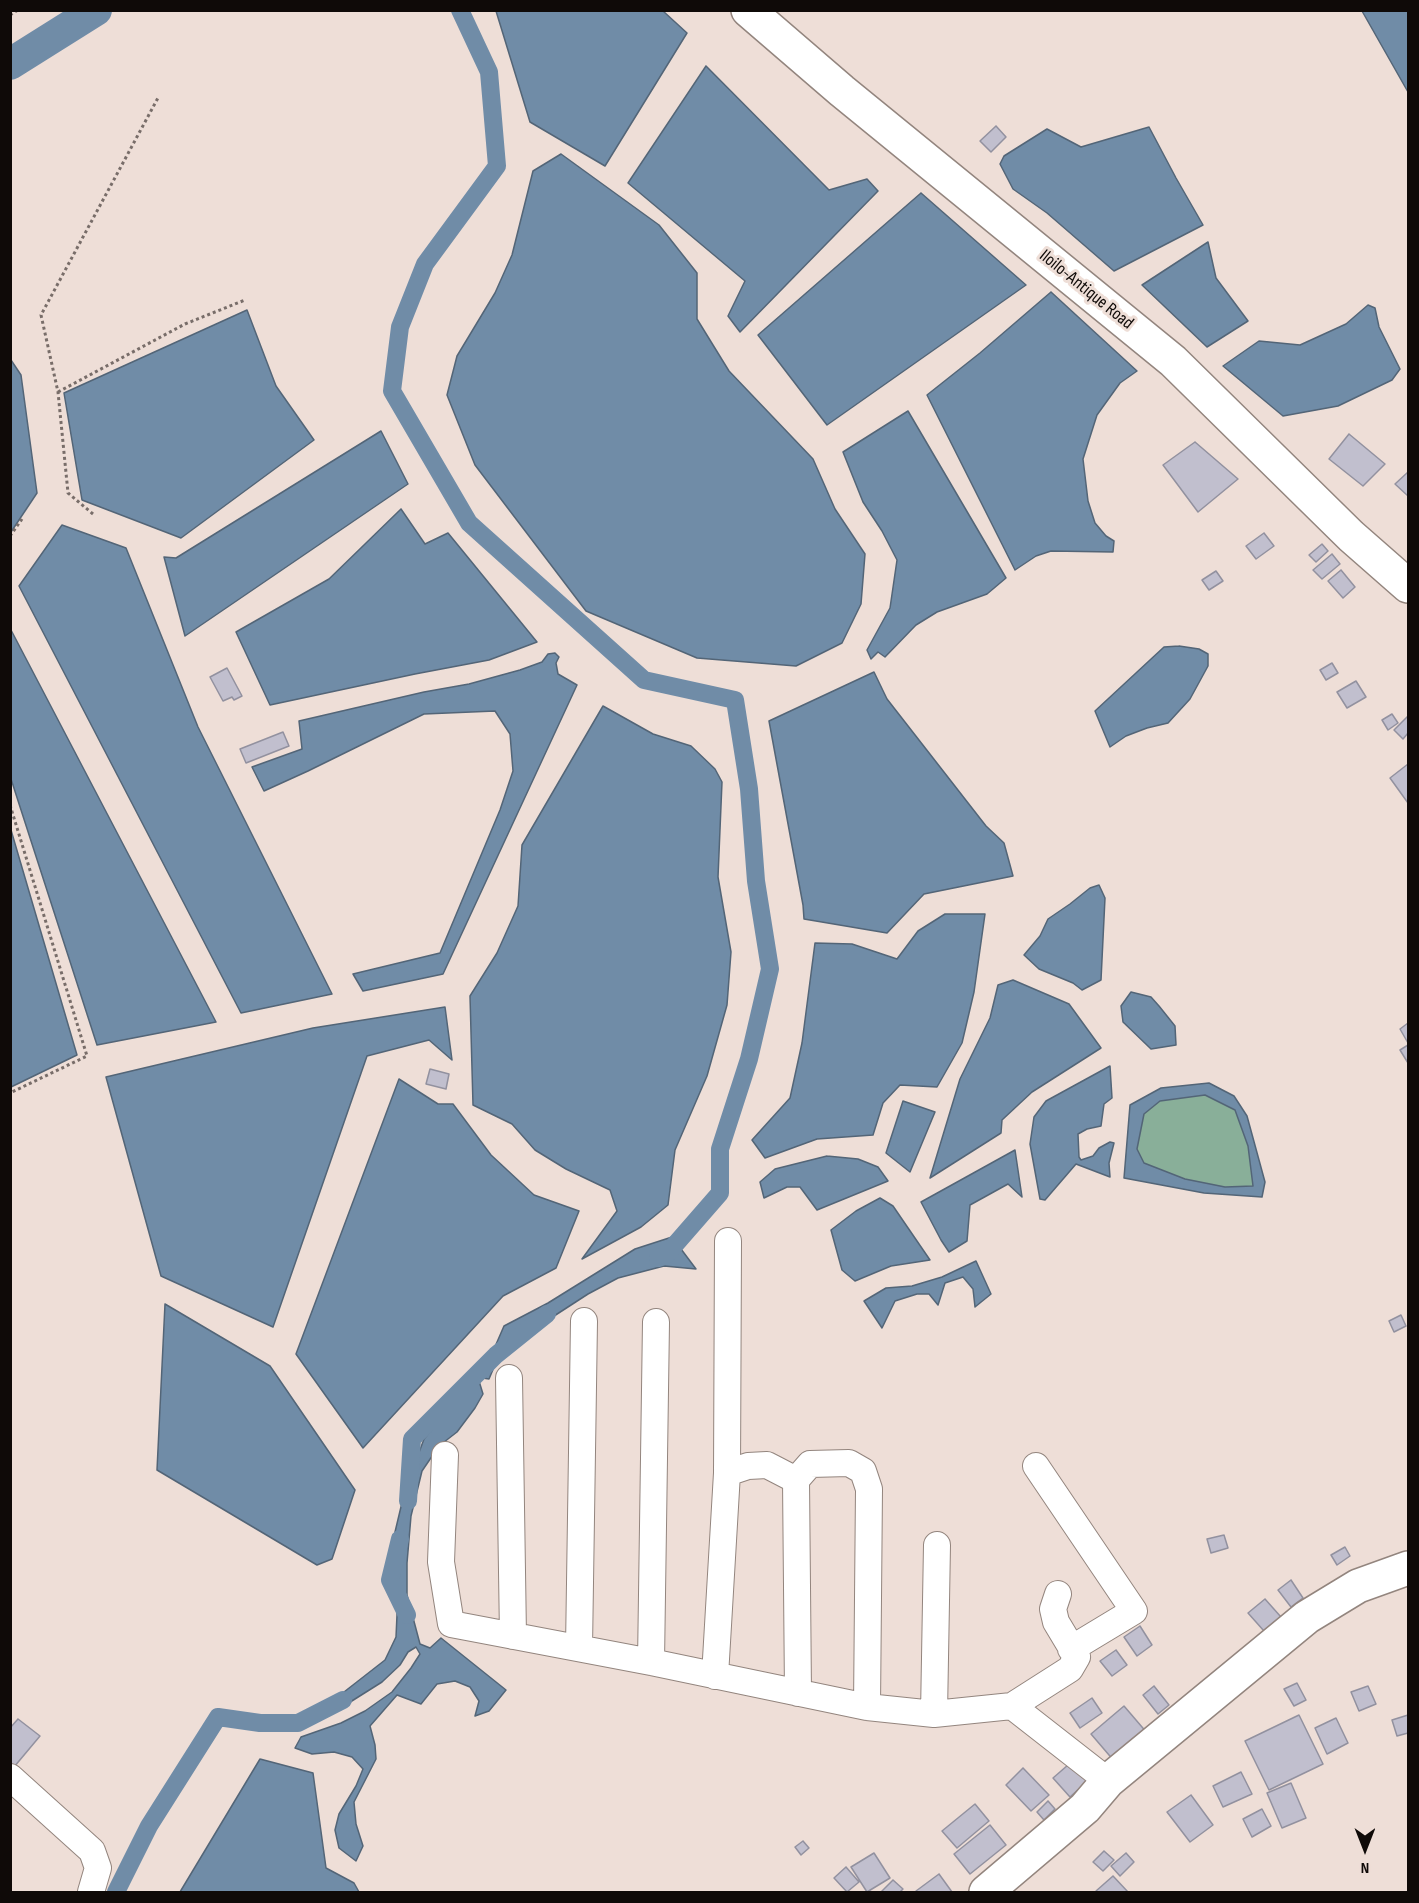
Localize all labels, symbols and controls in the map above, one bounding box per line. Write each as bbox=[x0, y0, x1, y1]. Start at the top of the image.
street label: Iloilo-Antique Road bbox=[1035, 246, 1137, 334]
north arrow bbox=[1335, 1819, 1395, 1879]
text: N bbox=[1361, 1858, 1369, 1877]

